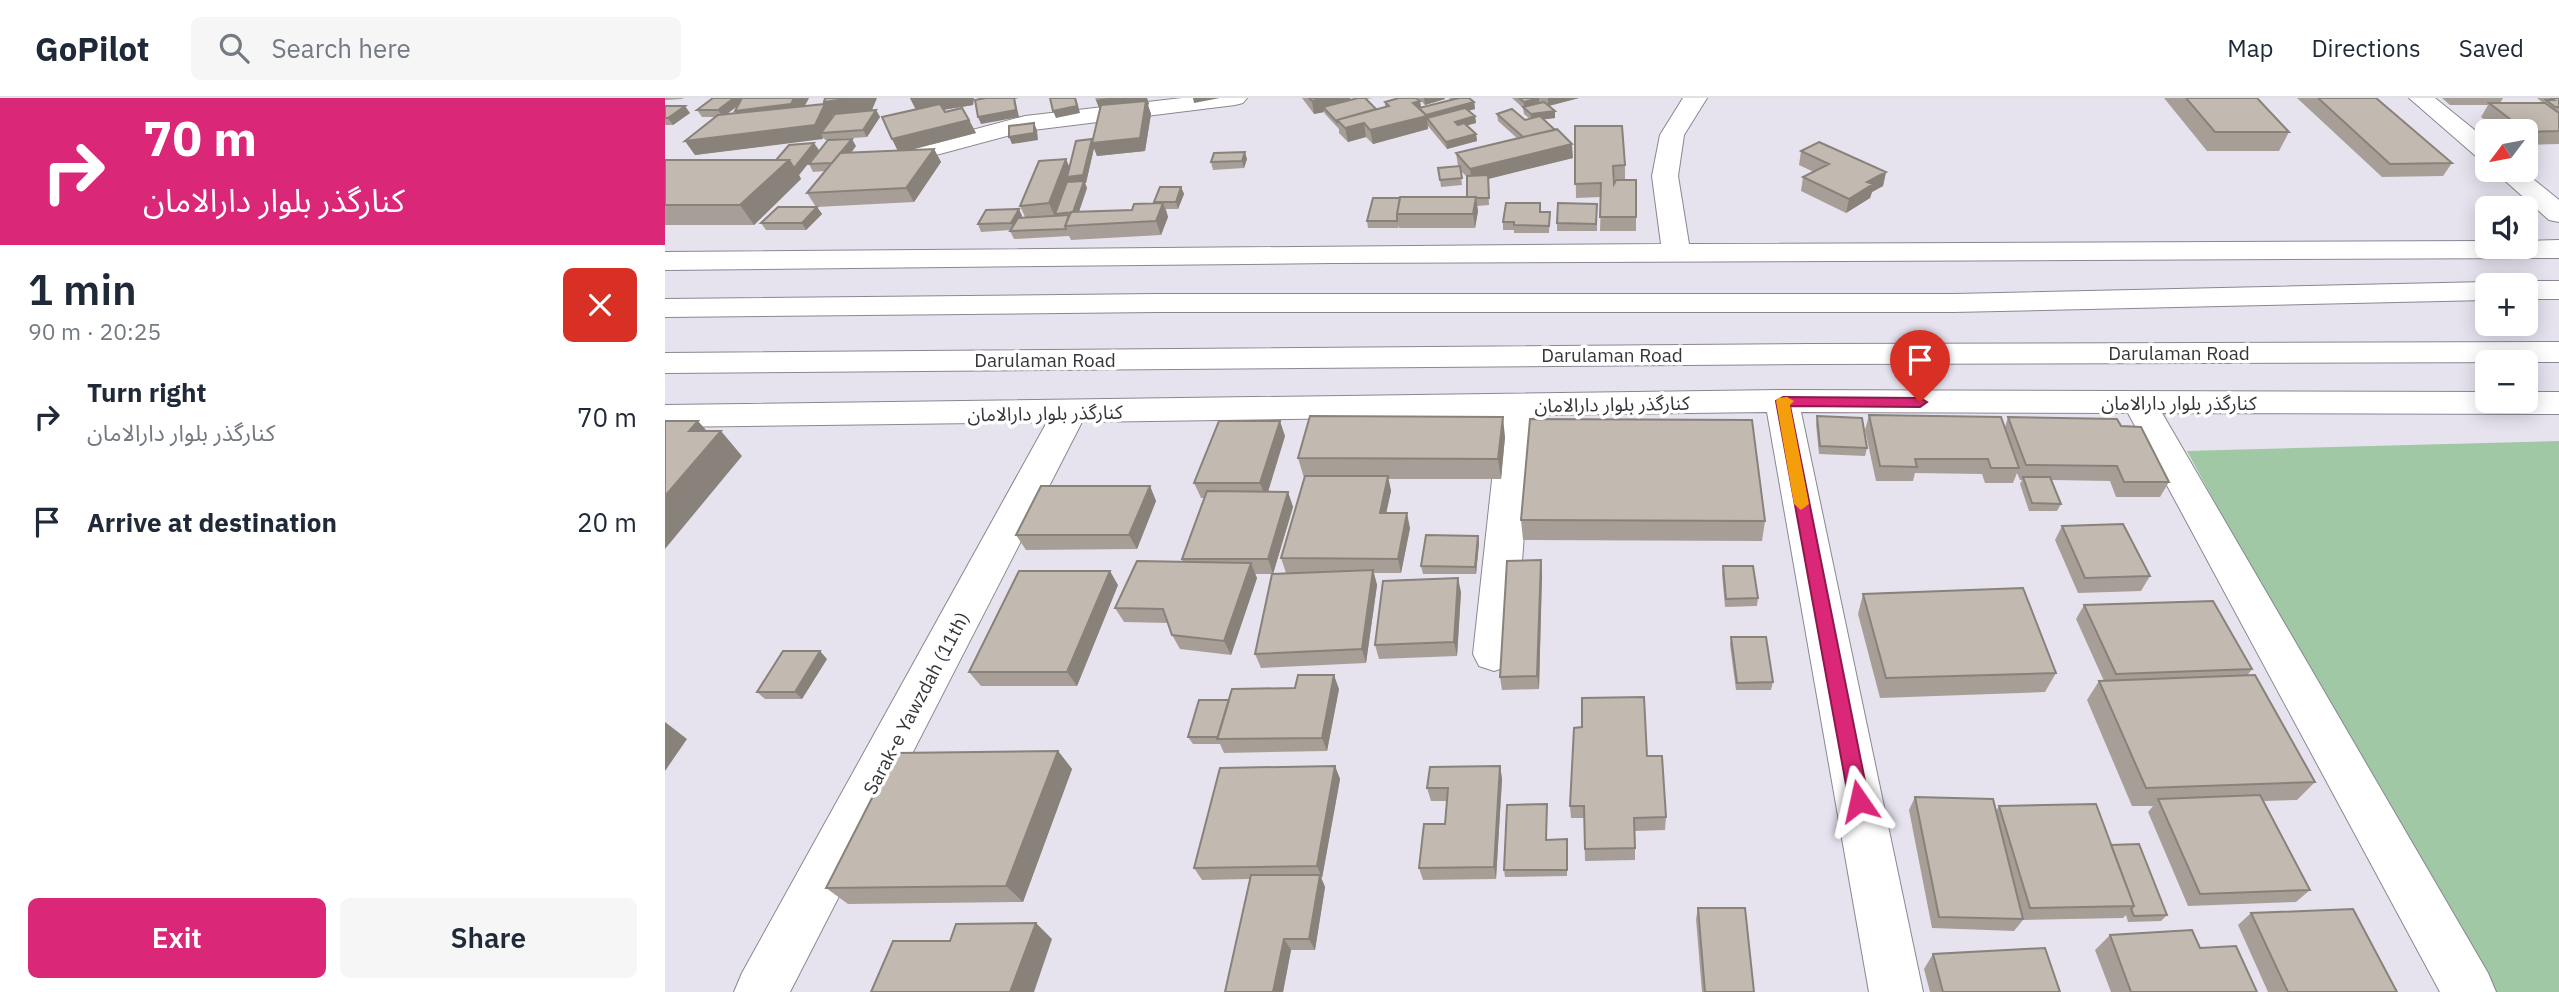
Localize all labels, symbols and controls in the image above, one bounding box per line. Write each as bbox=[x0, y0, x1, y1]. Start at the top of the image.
search box bbox=[191, 17, 681, 80]
text: GoPilot bbox=[35, 27, 149, 70]
icon: search bbox=[215, 29, 253, 67]
text: Search here bbox=[271, 31, 411, 65]
text: Map bbox=[2227, 32, 2273, 64]
text: Directions bbox=[2311, 32, 2421, 64]
text: Saved bbox=[2459, 32, 2524, 64]
text: 70 m bbox=[143, 106, 257, 169]
north arrow bbox=[2475, 119, 2537, 182]
map controls bbox=[2475, 119, 2538, 413]
icon: right bbox=[28, 126, 119, 217]
text: کنارگذر بلوار دارالامان bbox=[143, 179, 405, 221]
button: sound bbox=[2475, 196, 2538, 259]
text: 1 min bbox=[28, 262, 137, 317]
button: close bbox=[563, 268, 637, 342]
button: + bbox=[2475, 273, 2538, 336]
text: 90 m · 20:25 bbox=[28, 316, 161, 346]
pin bbox=[1890, 330, 1950, 402]
icon: arrive bbox=[1901, 341, 1939, 379]
street label: Darulaman Road bbox=[2108, 341, 2250, 365]
street label: Darulaman Road bbox=[1541, 343, 1683, 367]
street label: Darulaman Road bbox=[974, 348, 1116, 372]
button: − bbox=[2475, 350, 2538, 413]
text: Turn right bbox=[87, 375, 206, 409]
street label: کنارگذر بلوار دارالامان bbox=[1534, 391, 1691, 417]
street label: کنارگذر بلوار دارالامان bbox=[2101, 391, 2258, 415]
icon: right bbox=[28, 398, 66, 436]
text: 70 m bbox=[577, 400, 637, 434]
street label: کنارگذر بلوار دارالامان bbox=[967, 400, 1124, 426]
text: کنارگذر بلوار دارالامان bbox=[87, 417, 275, 447]
icon: arrive bbox=[28, 503, 66, 541]
text: Arrive at destination bbox=[87, 505, 337, 539]
text: 20 m bbox=[577, 505, 637, 539]
street label: Sarak-e Yawzdah (11th) bbox=[858, 608, 974, 798]
position arrow bbox=[1822, 764, 1896, 838]
button: Exit bbox=[28, 898, 326, 978]
button: Share bbox=[340, 898, 637, 978]

